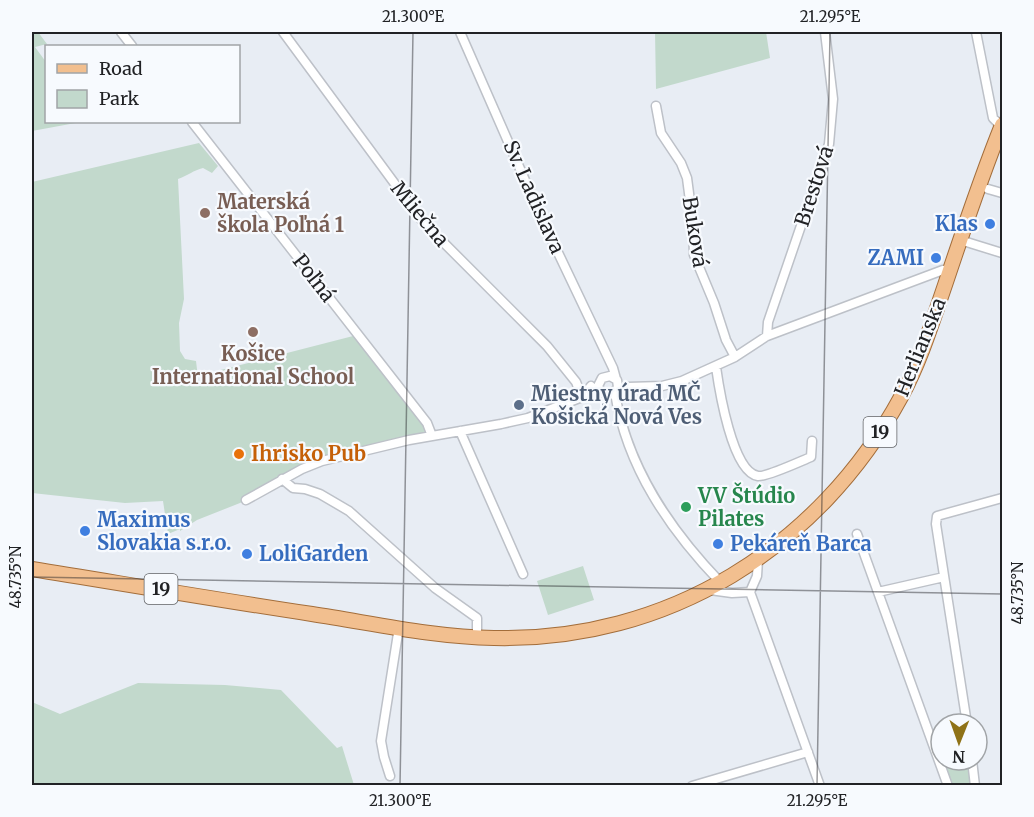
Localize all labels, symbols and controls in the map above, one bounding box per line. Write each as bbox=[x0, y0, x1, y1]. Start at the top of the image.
text: 21.300°E bbox=[382, 7, 445, 26]
text: 21.295°E bbox=[800, 7, 861, 26]
legend bbox=[45, 45, 240, 123]
text: Road bbox=[99, 57, 143, 80]
text: Park bbox=[99, 87, 140, 110]
street label: Sv. Ladislava bbox=[498, 136, 571, 257]
street label: Brestová bbox=[789, 142, 838, 229]
street label: Mliečna bbox=[386, 176, 455, 252]
place label: Materská škola Poľná 1 bbox=[217, 189, 344, 237]
street label: Buková bbox=[678, 195, 713, 269]
marker: Materská škola Poľná 1 bbox=[198, 206, 212, 220]
place label: Klas bbox=[935, 211, 978, 236]
marker: Klas bbox=[983, 217, 997, 231]
place label: ZAMI bbox=[867, 245, 924, 270]
street label: Poľná bbox=[288, 249, 341, 307]
marker: ZAMI bbox=[929, 251, 943, 265]
street label: Herlianska bbox=[888, 294, 951, 400]
marker: Košice International School bbox=[246, 325, 260, 339]
place label: Košice International School bbox=[152, 341, 355, 389]
place label: Miestny úrad MČ Košická Nová Ves bbox=[531, 380, 702, 429]
marker: Miestny úrad MČ Košická Nová Ves bbox=[512, 398, 526, 412]
road number: 19 bbox=[864, 417, 896, 447]
place label: Ihrisko Pub bbox=[251, 441, 366, 466]
marker: Ihrisko Pub bbox=[232, 447, 246, 461]
place label: VV Štúdio Pilates bbox=[697, 482, 795, 531]
marker: VV Štúdio Pilates bbox=[679, 500, 693, 514]
place label: Maximus Slovakia s.r.o. bbox=[97, 507, 231, 555]
marker: Maximus Slovakia s.r.o. bbox=[78, 524, 92, 538]
place label: Pekáreň Barca bbox=[730, 531, 872, 556]
marker: Pekáreň Barca bbox=[711, 537, 725, 551]
place label: LoliGarden bbox=[259, 541, 369, 566]
text: 48.735°N bbox=[6, 545, 25, 608]
marker: LoliGarden bbox=[240, 547, 254, 561]
text: 48.735°N bbox=[1008, 561, 1027, 624]
road number: 19 bbox=[144, 574, 178, 604]
north arrow bbox=[929, 712, 989, 772]
text: N bbox=[952, 747, 965, 767]
text: 21.300°E bbox=[369, 791, 432, 810]
text: 21.295°E bbox=[787, 791, 848, 810]

